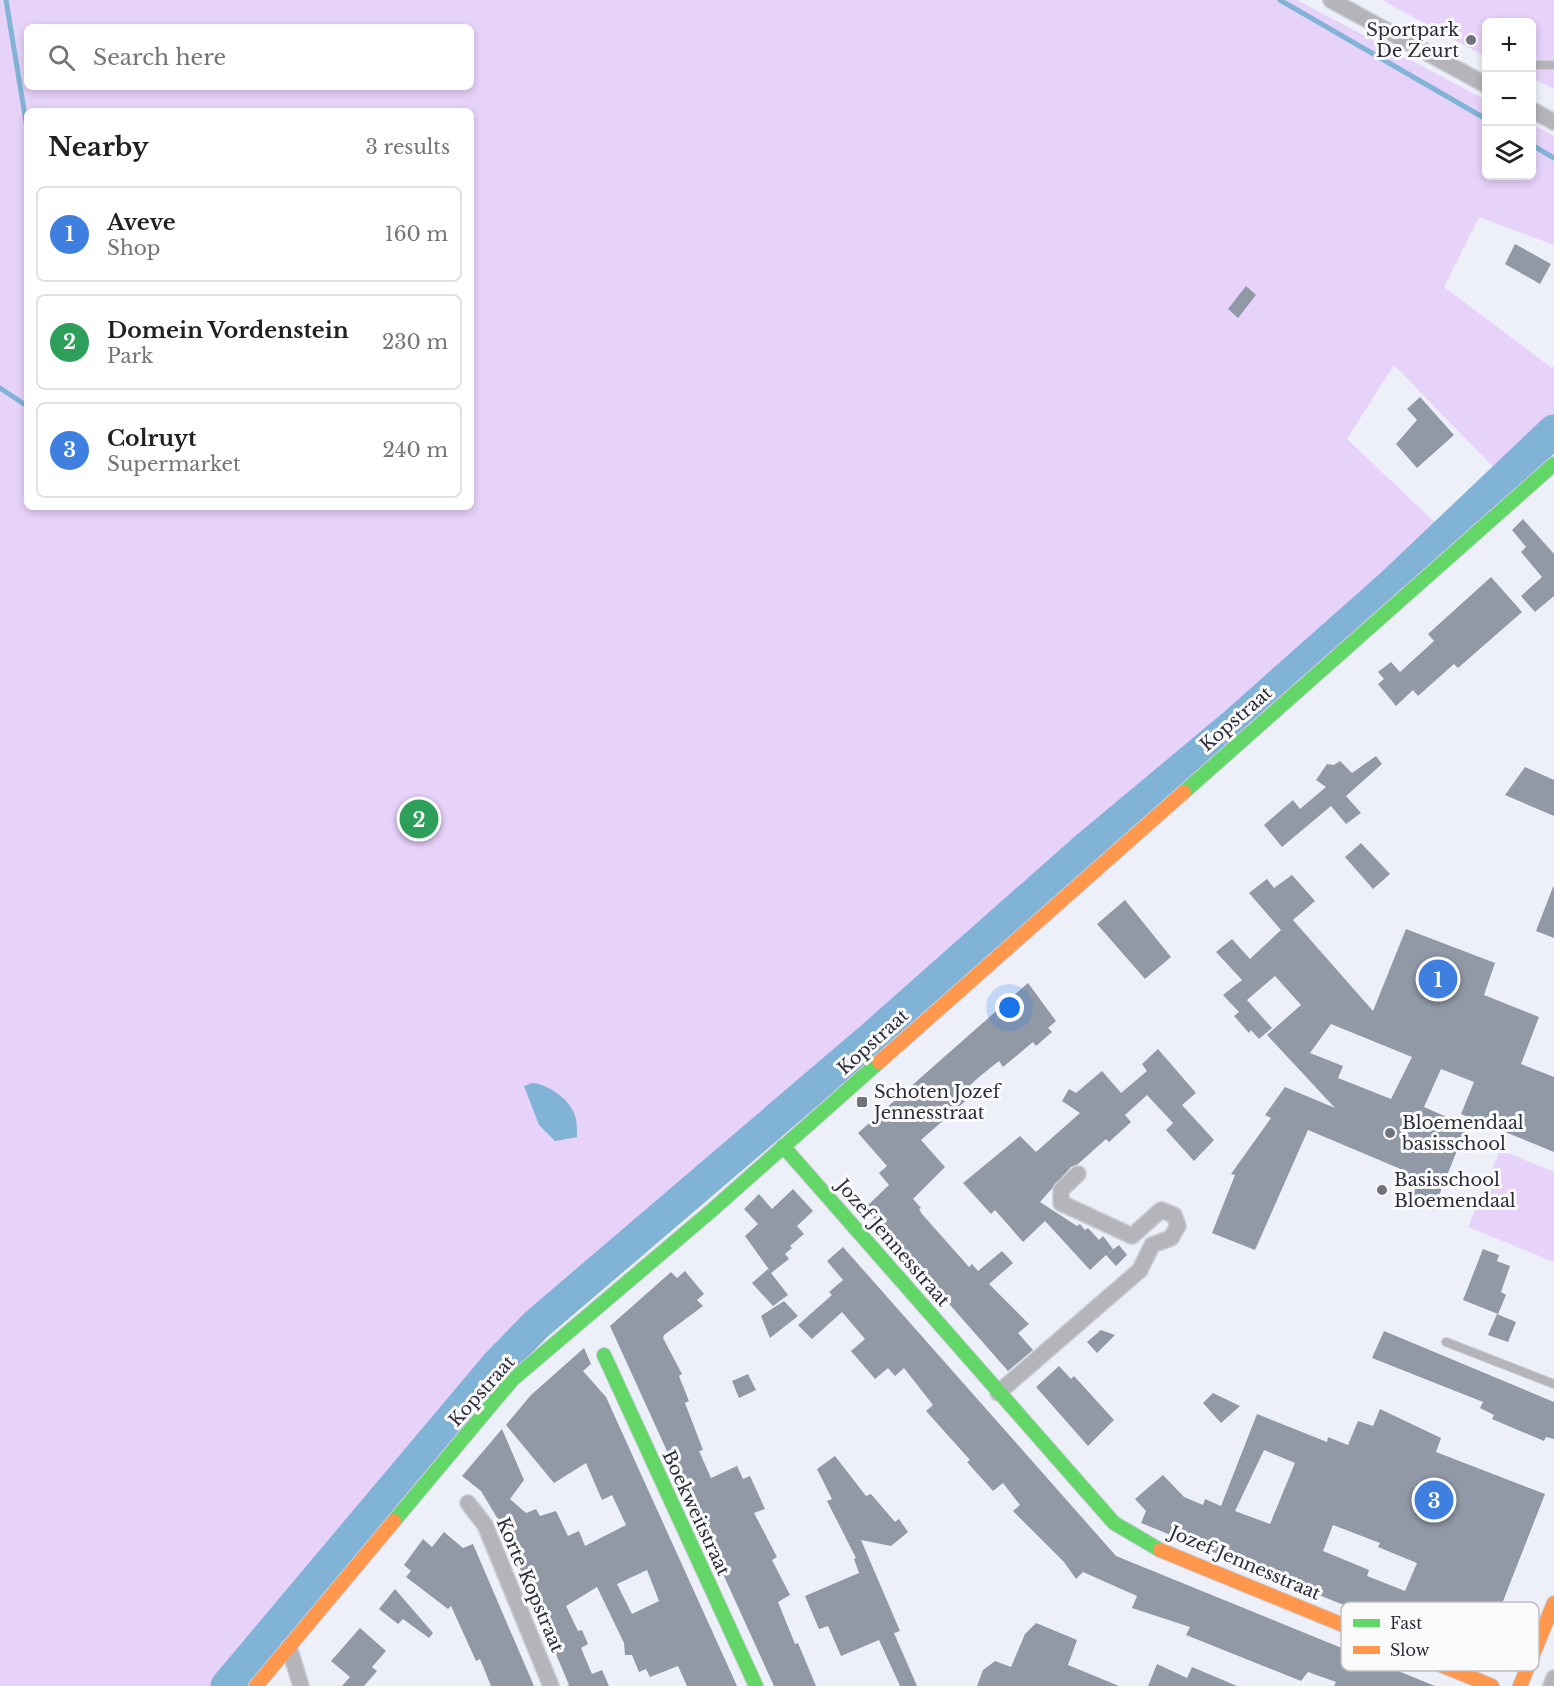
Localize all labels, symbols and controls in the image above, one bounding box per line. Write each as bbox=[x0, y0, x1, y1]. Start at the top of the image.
map controls bbox=[1482, 18, 1536, 180]
button: + bbox=[1482, 18, 1536, 72]
place label: Sportpark De Zeurt bbox=[1366, 19, 1459, 62]
search box bbox=[24, 24, 474, 90]
marker: Sportpark De Zeurt bbox=[1464, 33, 1478, 47]
icon: search bbox=[45, 41, 78, 74]
text: Search here bbox=[93, 44, 226, 71]
button: − bbox=[1482, 72, 1536, 126]
button: layers bbox=[1482, 126, 1536, 180]
text: Nearby bbox=[48, 131, 149, 163]
text: 3 results bbox=[366, 135, 450, 159]
text: Aveve bbox=[107, 209, 176, 236]
text: 1 bbox=[65, 222, 74, 246]
text: 160 m bbox=[385, 222, 448, 246]
text: Shop bbox=[107, 236, 160, 260]
text: Domein Vordenstein bbox=[107, 317, 349, 344]
text: 2 bbox=[63, 330, 76, 354]
text: 230 m bbox=[382, 330, 448, 354]
text: Park bbox=[107, 344, 153, 368]
text: Colruyt bbox=[107, 425, 196, 452]
text: 3 bbox=[63, 438, 76, 462]
text: 240 m bbox=[383, 438, 448, 462]
text: Supermarket bbox=[107, 452, 241, 476]
street label: Kopstraat bbox=[1196, 682, 1276, 756]
pin: 2 bbox=[400, 796, 438, 842]
pin: 1 bbox=[1418, 956, 1458, 1002]
your location bbox=[995, 993, 1024, 1022]
street label: Kopstraat bbox=[833, 1004, 913, 1080]
place label: Schoten Jozef Jennesstraat bbox=[872, 1081, 1003, 1124]
marker: Schoten Jozef Jennesstraat bbox=[855, 1095, 869, 1109]
place label: Bloemendaal basisschool bbox=[1401, 1112, 1524, 1155]
marker: Bloemendaal basisschool bbox=[1383, 1126, 1397, 1140]
place label: Basisschool Bloemendaal bbox=[1394, 1169, 1516, 1212]
street label: Jozef Jennesstraat bbox=[830, 1173, 954, 1311]
marker: Basisschool Bloemendaal bbox=[1375, 1183, 1389, 1197]
street label: Kopstraat bbox=[444, 1351, 520, 1431]
street label: Boekweitstraat bbox=[657, 1447, 735, 1579]
pin: 3 bbox=[1414, 1478, 1454, 1522]
street label: Korte Kopstraat bbox=[492, 1514, 568, 1656]
street label: Jozef Jennesstraat bbox=[1164, 1520, 1324, 1605]
legend bbox=[1341, 1602, 1539, 1671]
text: Fast bbox=[1390, 1613, 1422, 1633]
text: Slow bbox=[1390, 1640, 1430, 1660]

